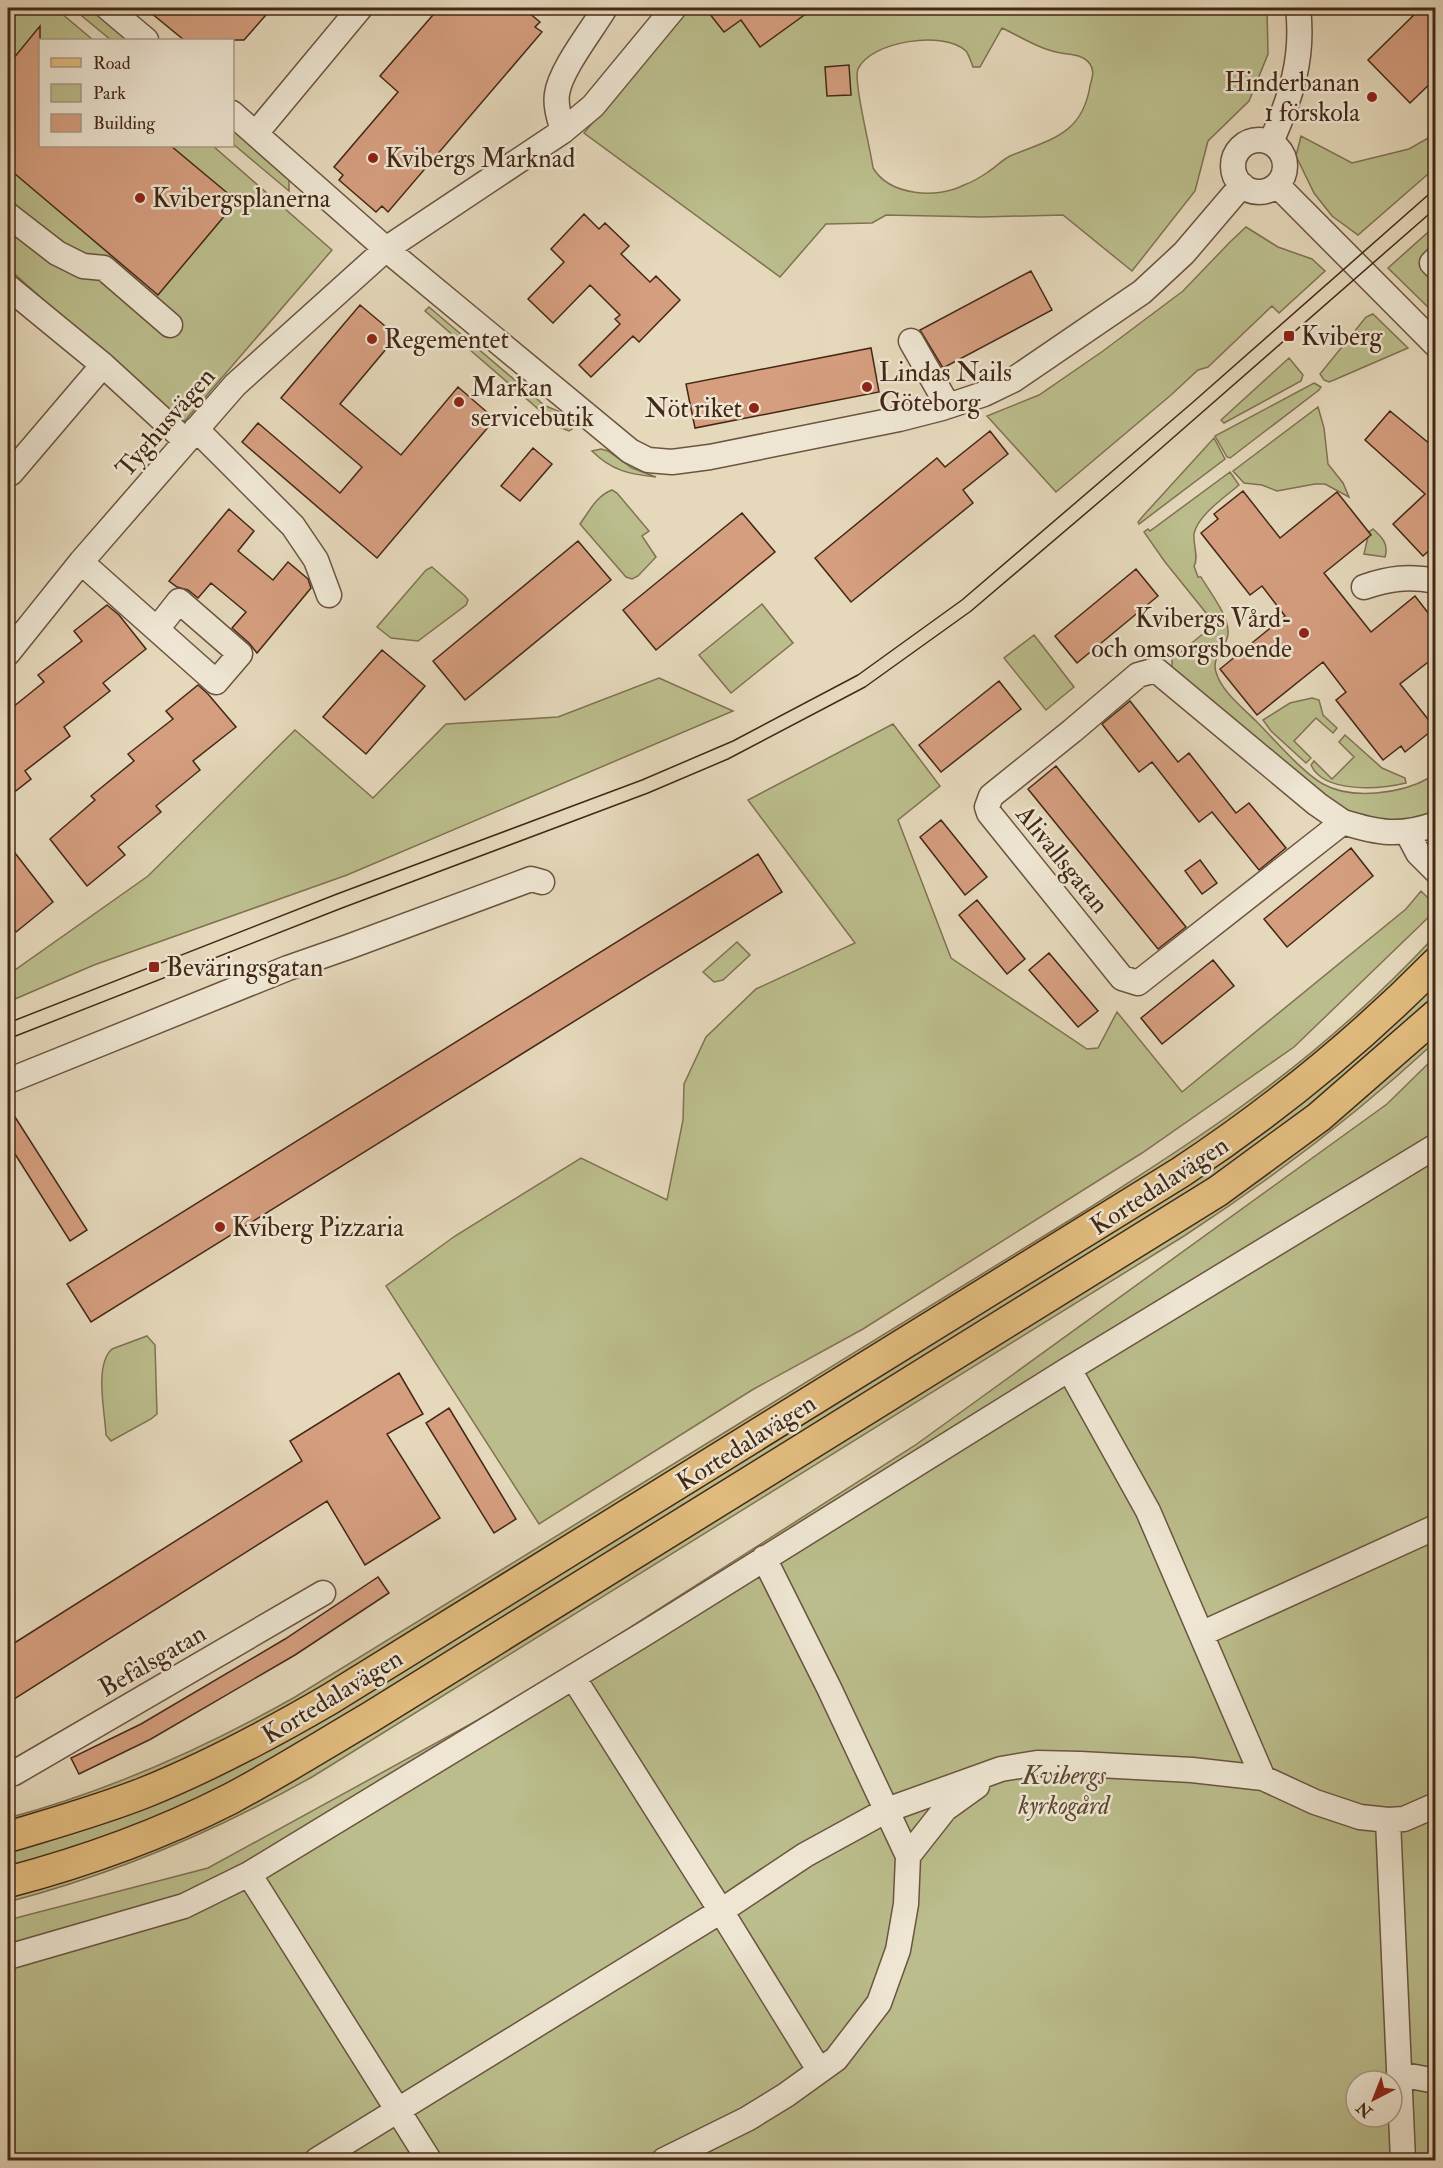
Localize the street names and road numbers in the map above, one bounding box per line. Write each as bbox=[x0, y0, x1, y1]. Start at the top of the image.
street label: Tyghusvägen bbox=[109, 361, 222, 484]
street label: Alivallsgatan bbox=[1008, 798, 1116, 920]
street label: Kortedalavägen bbox=[1084, 1129, 1235, 1242]
street label: Kortedalavägen bbox=[671, 1387, 822, 1498]
street label: Befälsgatan bbox=[93, 1617, 212, 1704]
street label: Kortedalavägen bbox=[256, 1642, 409, 1751]

